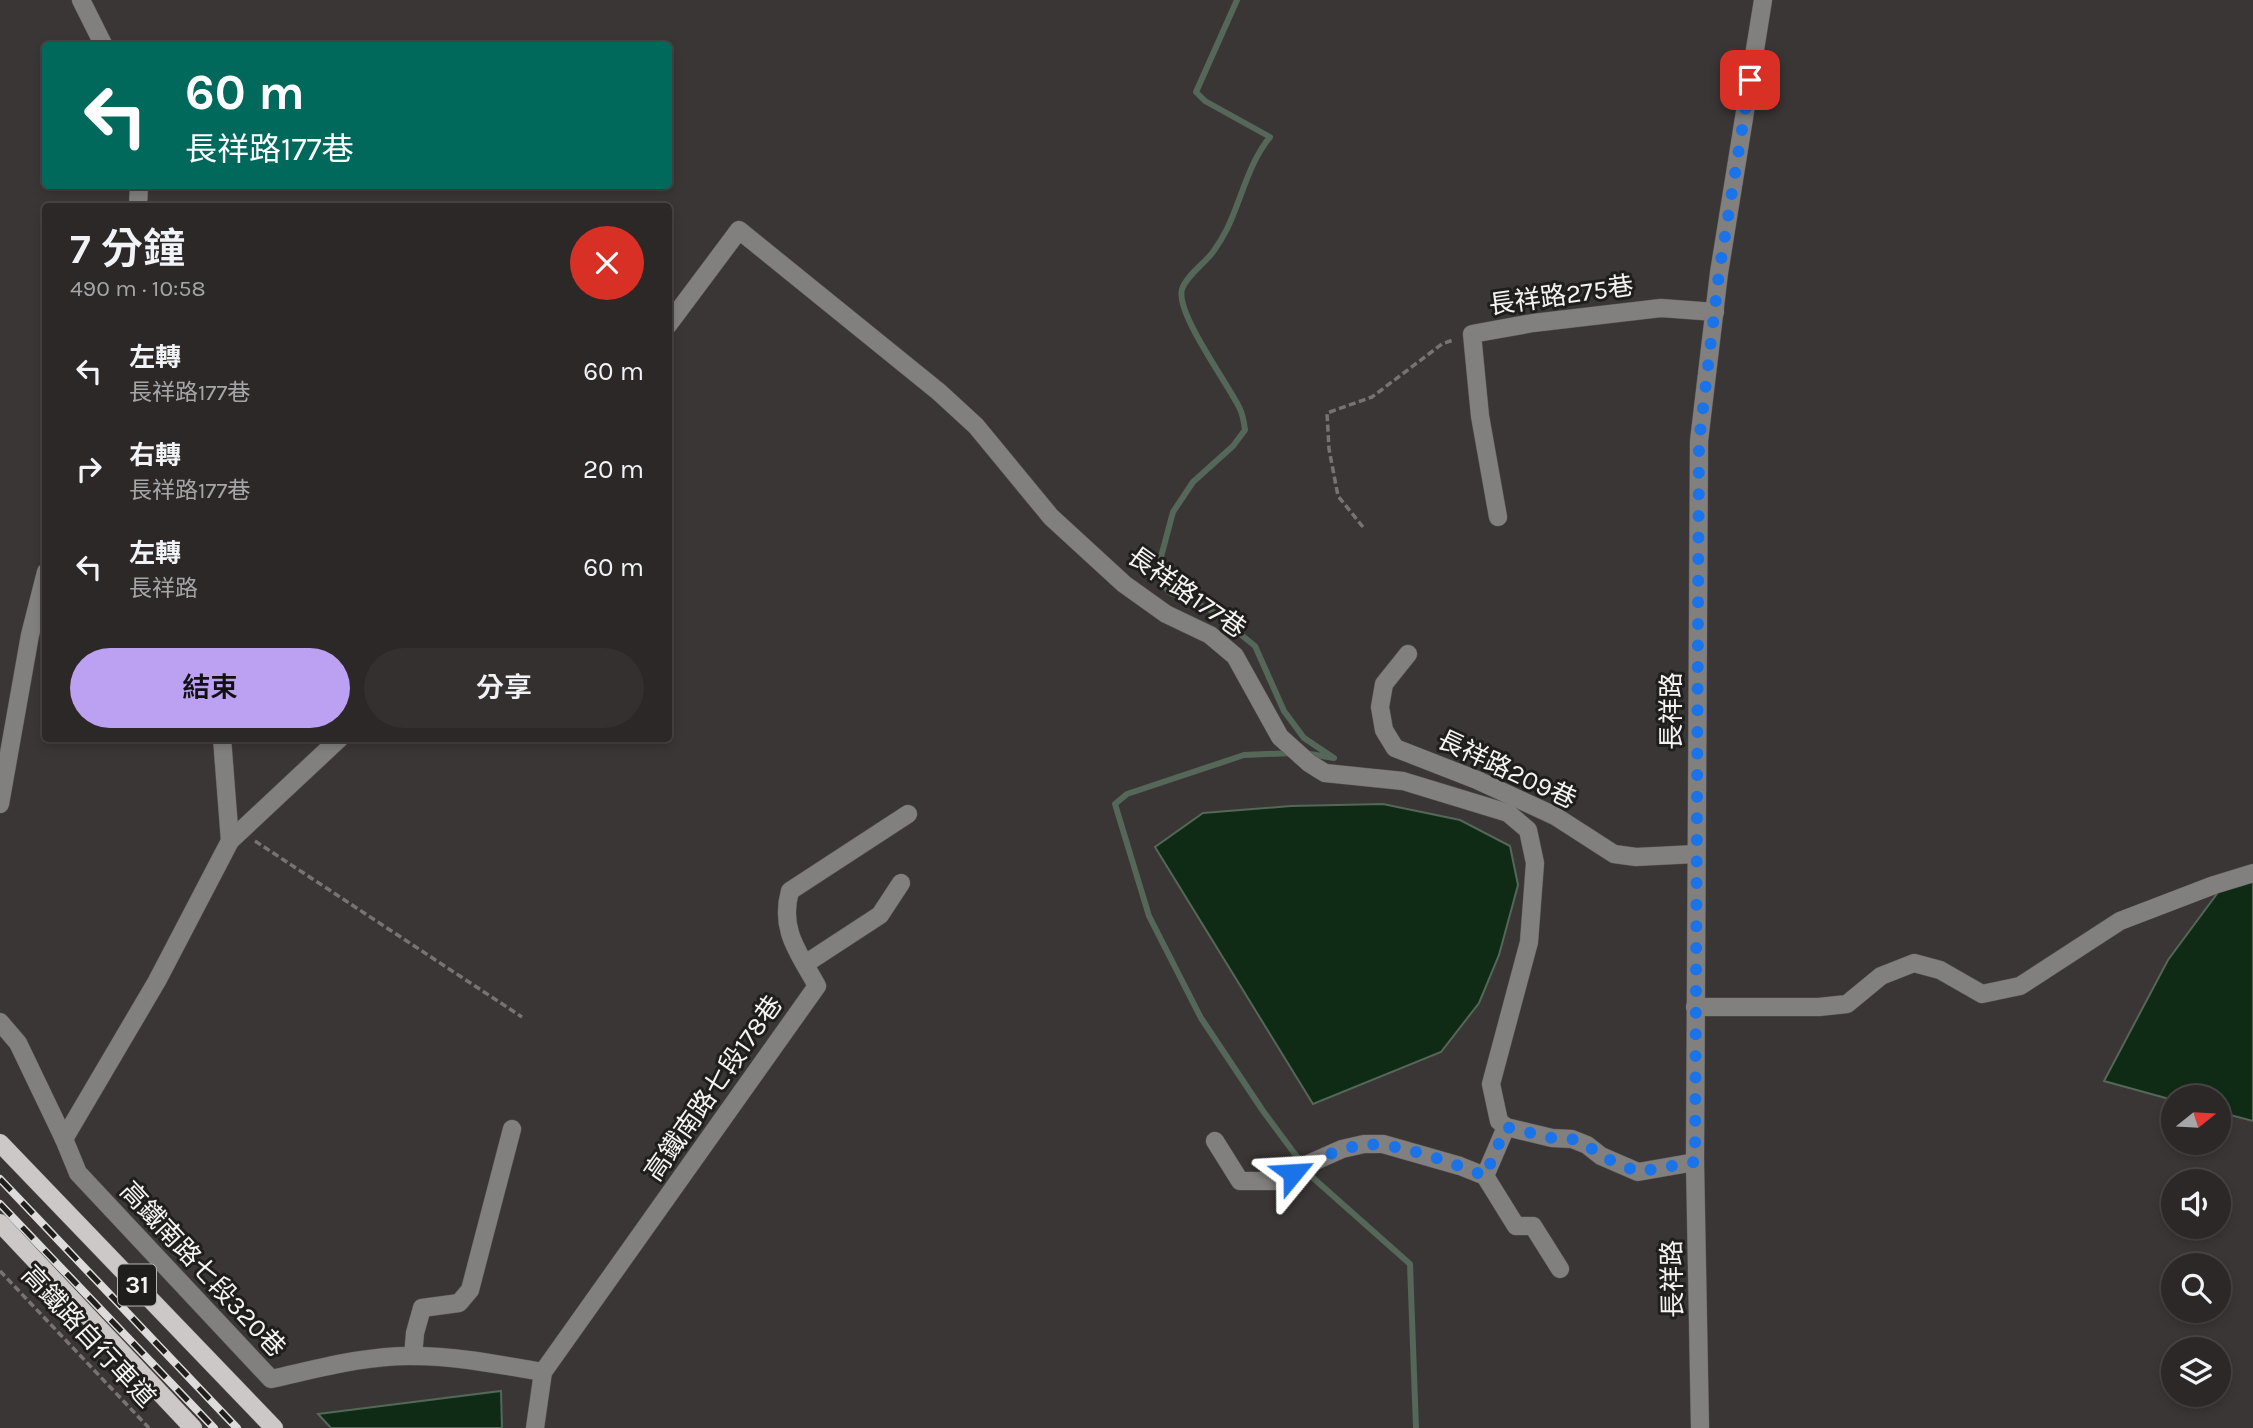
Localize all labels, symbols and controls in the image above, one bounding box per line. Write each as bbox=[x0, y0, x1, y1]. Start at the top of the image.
pin bbox=[1720, 50, 1780, 110]
icon: arrive bbox=[1731, 61, 1769, 99]
text: 60 m bbox=[185, 64, 305, 121]
icon: left bbox=[70, 70, 161, 161]
text: 長祥路177巷 bbox=[185, 131, 354, 168]
text: 7 分鐘 bbox=[70, 224, 185, 274]
button: close bbox=[570, 226, 644, 300]
street label: 長祥路275巷 bbox=[1487, 270, 1635, 321]
text: 490 m · 10:58 bbox=[70, 275, 206, 302]
text: 左轉 bbox=[129, 342, 181, 373]
icon: left bbox=[70, 352, 108, 390]
text: 60 m bbox=[583, 356, 644, 387]
text: 長祥路177巷 bbox=[129, 379, 250, 406]
text: 右轉 bbox=[129, 440, 181, 471]
icon: right bbox=[70, 450, 108, 488]
text: 20 m bbox=[583, 454, 644, 485]
text: 長祥路177巷 bbox=[129, 477, 250, 504]
text: 左轉 bbox=[129, 538, 181, 569]
street label: 長祥路177巷 bbox=[1122, 540, 1252, 644]
icon: left bbox=[70, 548, 108, 586]
text: 60 m bbox=[583, 552, 644, 583]
text: 長祥路 bbox=[129, 575, 198, 602]
button: 結束 bbox=[70, 648, 350, 728]
button: 分享 bbox=[364, 648, 644, 728]
street label: 長祥路 bbox=[1656, 672, 1687, 750]
street label: 長祥路209巷 bbox=[1432, 724, 1581, 815]
street label: 高鐵南路七段178巷 bbox=[638, 990, 789, 1187]
north arrow bbox=[2161, 1085, 2231, 1155]
map controls bbox=[2161, 1085, 2231, 1407]
position arrow bbox=[1256, 1136, 1330, 1210]
button: sound bbox=[2161, 1169, 2231, 1239]
street label: 高鐵南路七段320巷 bbox=[114, 1175, 292, 1363]
street label: 長祥路 bbox=[1656, 1240, 1689, 1318]
button: search bbox=[2161, 1253, 2231, 1323]
street label: 高鐵路自行車道 bbox=[15, 1259, 162, 1413]
road number: 31 bbox=[118, 1265, 156, 1306]
button: layers bbox=[2161, 1337, 2231, 1407]

